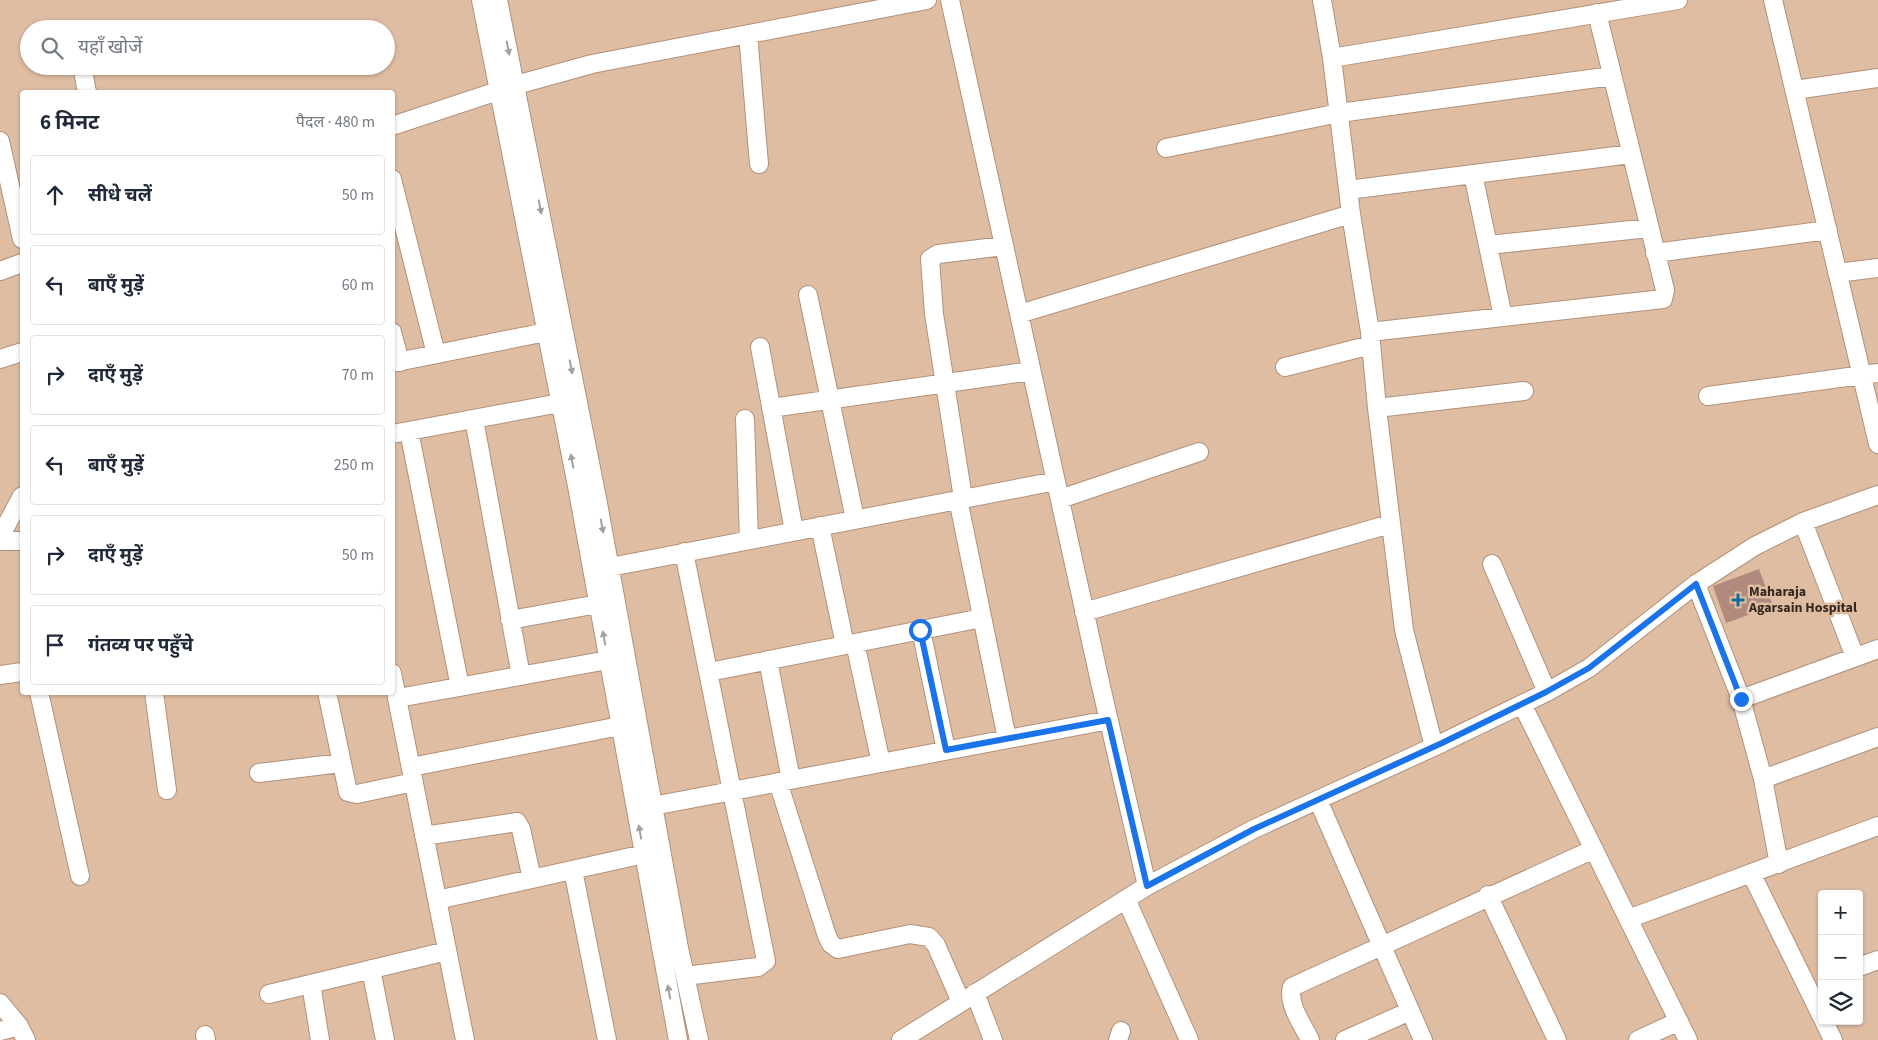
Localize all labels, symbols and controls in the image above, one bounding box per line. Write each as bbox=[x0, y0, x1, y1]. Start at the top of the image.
search box bbox=[20, 20, 395, 75]
icon: search bbox=[38, 34, 66, 62]
text: यहाँ खोजें bbox=[78, 34, 142, 61]
one-way arrow bbox=[504, 40, 512, 55]
text: 6 मिनट bbox=[40, 107, 99, 137]
text: पैदल · 480 m bbox=[296, 111, 375, 133]
icon: ahead bbox=[41, 181, 69, 209]
text: सीधे चलें bbox=[88, 182, 152, 209]
text: 50 m bbox=[342, 184, 374, 206]
one-way arrow bbox=[537, 199, 545, 215]
icon: left bbox=[41, 271, 69, 299]
text: बाएँ मुड़ें bbox=[88, 272, 144, 299]
text: 60 m bbox=[342, 274, 374, 296]
one-way arrow bbox=[568, 359, 576, 375]
icon: right bbox=[41, 361, 69, 389]
text: दाएँ मुड़ें bbox=[88, 362, 143, 389]
text: 70 m bbox=[342, 364, 374, 386]
icon: left bbox=[41, 451, 69, 479]
text: बाएँ मुड़ें bbox=[88, 452, 144, 479]
one-way arrow bbox=[567, 453, 575, 469]
text: 250 m bbox=[334, 454, 374, 476]
one-way arrow bbox=[598, 519, 606, 535]
icon: right bbox=[41, 541, 69, 569]
text: दाएँ मुड़ें bbox=[88, 542, 143, 569]
text: 50 m bbox=[342, 544, 374, 566]
place label: Maharaja Agarsain Hospital bbox=[1748, 582, 1857, 618]
marker: Maharaja Agarsain Hospital bbox=[1731, 593, 1745, 607]
route start bbox=[909, 619, 932, 642]
one-way arrow bbox=[600, 630, 608, 646]
icon: arrive bbox=[41, 631, 69, 659]
text: गंतव्य पर पहुँचे bbox=[88, 632, 193, 659]
route end bbox=[1730, 688, 1753, 711]
one-way arrow bbox=[635, 824, 643, 840]
map controls bbox=[1818, 890, 1863, 1025]
button: + bbox=[1818, 890, 1863, 935]
button: − bbox=[1818, 935, 1863, 980]
button: layers bbox=[1818, 980, 1863, 1025]
one-way arrow bbox=[664, 984, 672, 1000]

